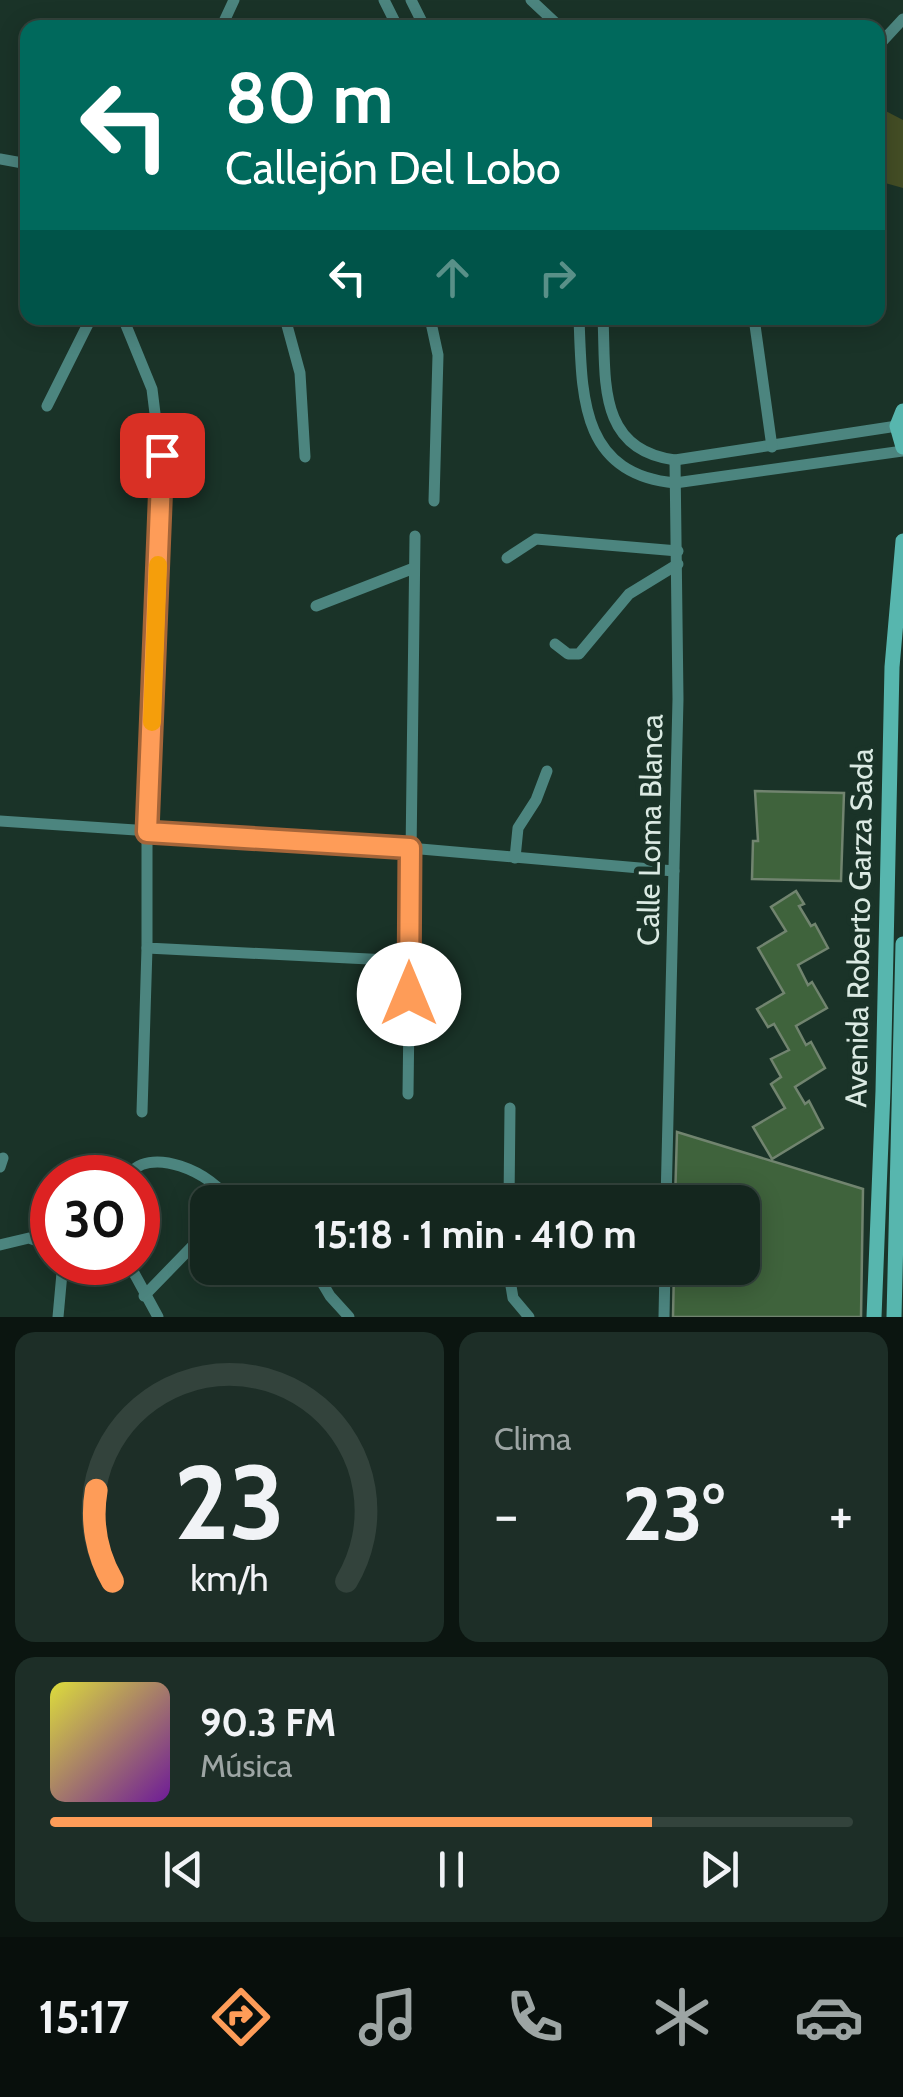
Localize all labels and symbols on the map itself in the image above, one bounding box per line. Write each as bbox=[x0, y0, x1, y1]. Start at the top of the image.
pin bbox=[120, 413, 205, 498]
street label: Calle Loma Blanca bbox=[629, 713, 671, 946]
street label: Avenida Roberto Garza Sada bbox=[837, 747, 881, 1108]
position arrow bbox=[357, 942, 461, 1046]
speed limit sign: 30 bbox=[30, 1155, 160, 1285]

